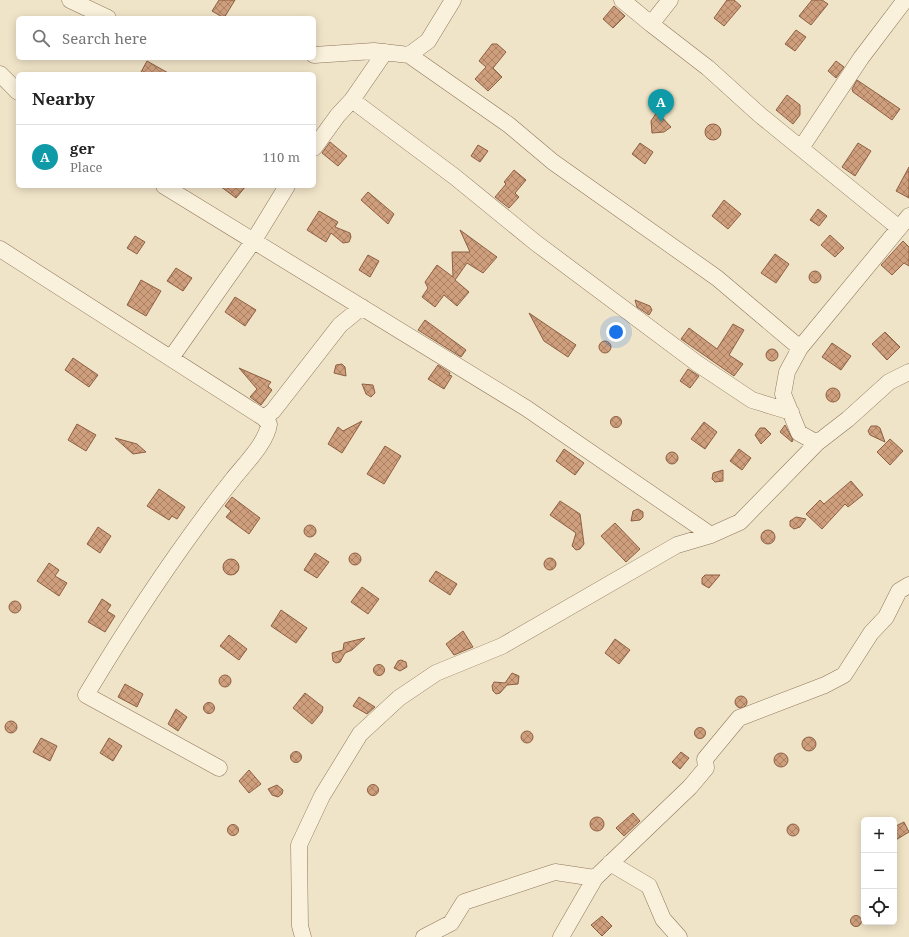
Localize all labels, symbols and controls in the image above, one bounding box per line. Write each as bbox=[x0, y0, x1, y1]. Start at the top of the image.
search box bbox=[16, 16, 316, 60]
icon: search bbox=[30, 27, 52, 49]
text: Search here bbox=[62, 28, 147, 48]
text: Nearby bbox=[32, 87, 95, 110]
pin: A bbox=[648, 89, 674, 122]
text: ger bbox=[70, 138, 95, 158]
text: A bbox=[40, 148, 50, 166]
text: 110 m bbox=[263, 148, 300, 166]
text: Place bbox=[70, 158, 103, 176]
your location bbox=[606, 322, 626, 342]
map controls bbox=[861, 817, 897, 925]
button: + bbox=[861, 817, 897, 853]
button: − bbox=[861, 853, 897, 889]
button: locate bbox=[861, 889, 897, 925]

